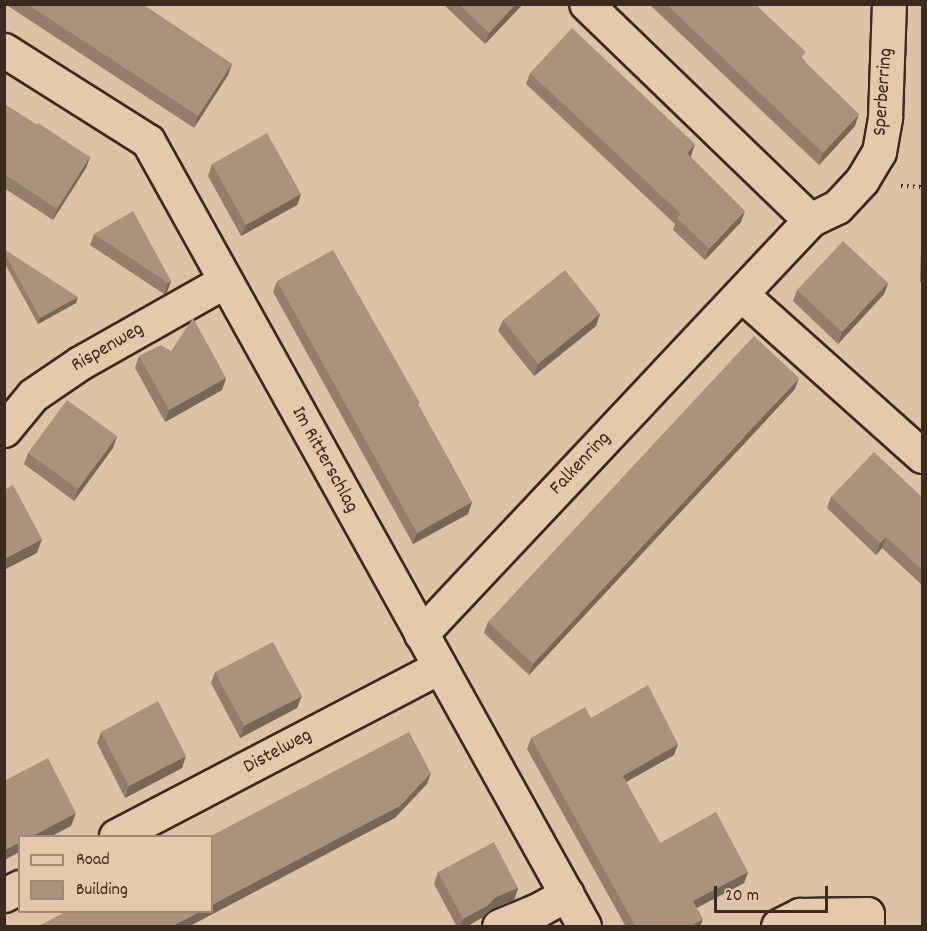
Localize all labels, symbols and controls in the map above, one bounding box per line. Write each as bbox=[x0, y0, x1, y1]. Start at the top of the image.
street label: Sperberring bbox=[869, 47, 899, 137]
street label: Rispenweg bbox=[68, 318, 148, 378]
street label: Im Ritterschlag bbox=[285, 403, 363, 517]
street label: Falkenring bbox=[545, 427, 617, 501]
street label: Distelweg bbox=[240, 724, 316, 780]
legend bbox=[18, 835, 213, 913]
text: Road bbox=[76, 848, 110, 873]
scale bar bbox=[717, 874, 831, 912]
text: Building bbox=[76, 878, 128, 903]
text: 20 m bbox=[725, 884, 759, 909]

